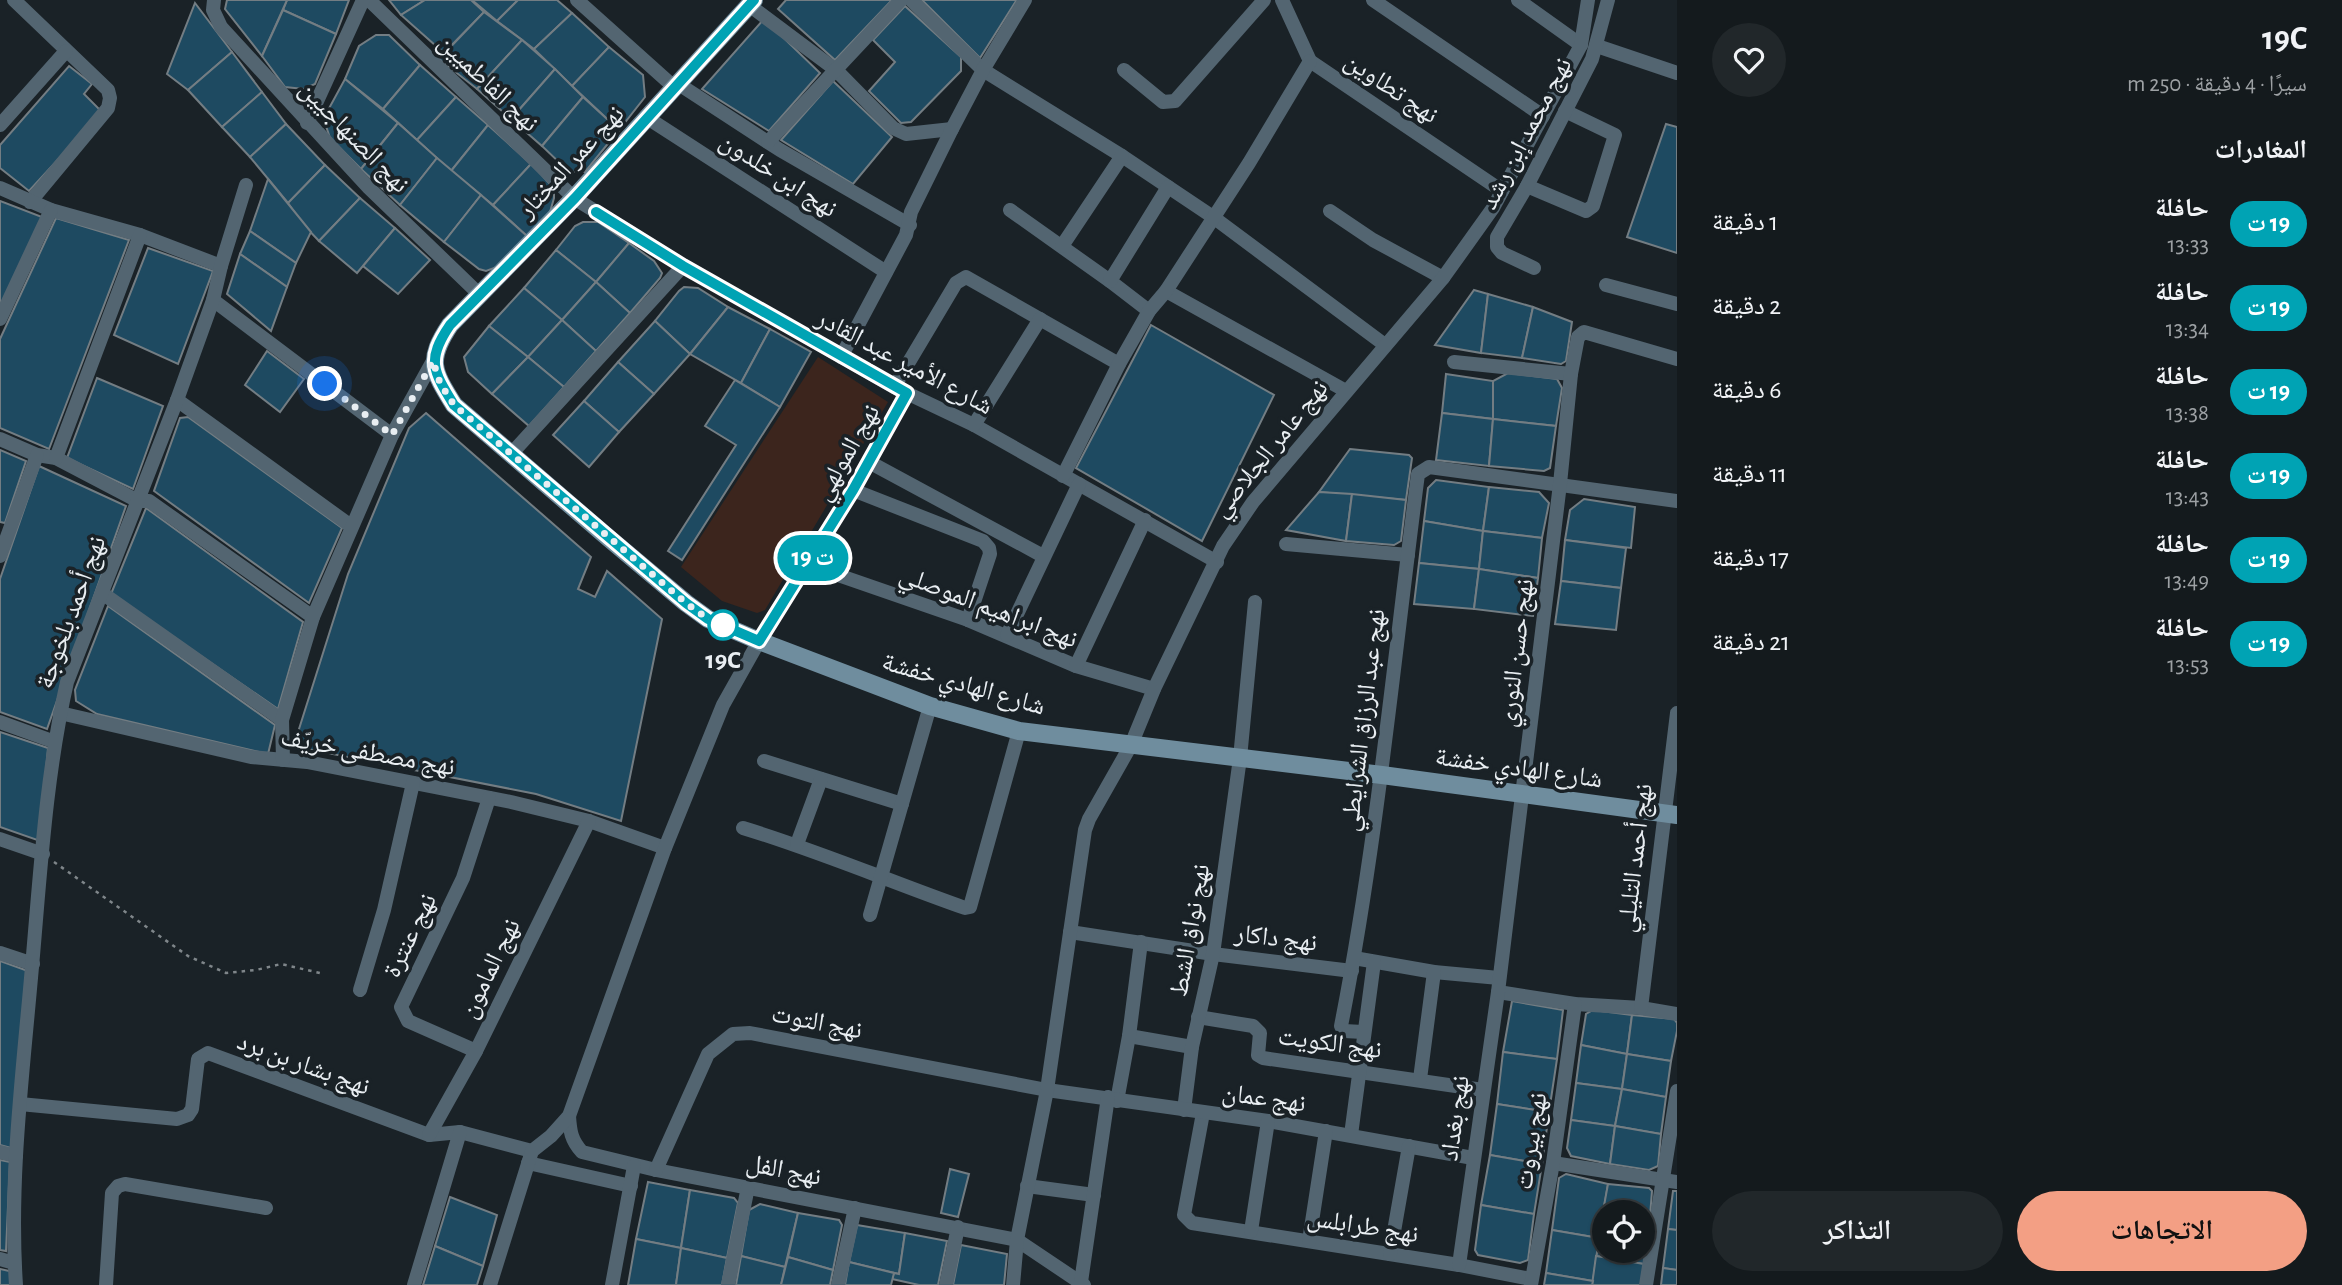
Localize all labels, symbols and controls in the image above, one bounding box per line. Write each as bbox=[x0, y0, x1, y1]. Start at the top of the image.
button: heart bbox=[1712, 23, 1786, 97]
text: 19C bbox=[2262, 23, 2307, 56]
street label: نهج الفاطميين bbox=[431, 29, 544, 139]
street label: نهج تطاوين bbox=[1338, 47, 1443, 131]
street label: نهج محمد إبن رشد bbox=[1475, 53, 1580, 215]
text: سيرًا · 4 دقيقة · 250 m bbox=[2127, 73, 2307, 96]
street label: نهج الصنهاجيين bbox=[292, 75, 414, 200]
street label: نهج عمر المختار bbox=[512, 101, 631, 226]
street label: نهج ابن خلدون bbox=[713, 127, 842, 225]
text: المغادرات bbox=[2215, 137, 2307, 163]
text: حافلة bbox=[2155, 195, 2209, 221]
text: 1 دقيقة bbox=[1712, 209, 1778, 235]
text: 19 ت bbox=[2247, 212, 2290, 236]
text: 13:33 bbox=[2167, 234, 2209, 257]
text: حافلة bbox=[2155, 279, 2209, 305]
text: 2 دقيقة bbox=[1712, 293, 1781, 319]
text: 19 ت bbox=[2247, 296, 2290, 320]
street label: شارع الأمير عبد القادر bbox=[810, 304, 997, 421]
text: 13:34 bbox=[2166, 318, 2209, 341]
text: حافلة bbox=[2155, 363, 2209, 389]
your location bbox=[307, 366, 342, 401]
street label: نهج عامر الجلاصي bbox=[1207, 375, 1338, 526]
text: 6 دقيقة bbox=[1712, 377, 1781, 403]
text: 19 ت bbox=[2247, 380, 2290, 404]
street label: نهج المولهي bbox=[809, 400, 890, 508]
text: 13:38 bbox=[2166, 402, 2209, 425]
text: حافلة bbox=[2155, 447, 2209, 473]
text: 11 دقيقة bbox=[1712, 461, 1787, 487]
text: 19 ت bbox=[2247, 464, 2290, 488]
text: 13:43 bbox=[2166, 486, 2209, 509]
street label: نهج أحمد بلخوجة bbox=[28, 531, 113, 693]
text: حافلة bbox=[2155, 531, 2209, 557]
line badge: 19 ت bbox=[764, 535, 862, 581]
text: 17 دقيقة bbox=[1712, 545, 1789, 571]
text: 19 ت bbox=[791, 546, 835, 570]
text: 19 ت bbox=[2247, 548, 2290, 572]
street label: نهج ابراهيم الموصلي bbox=[894, 561, 1081, 659]
text: 13:49 bbox=[2164, 570, 2209, 593]
street label: نهج حسن النوري bbox=[1494, 577, 1545, 730]
street label: نهج عبد الرزاق الشرايطي bbox=[1336, 607, 1396, 834]
marker: 19C bbox=[708, 610, 738, 640]
text: حافلة bbox=[2155, 615, 2209, 641]
text: 21 دقيقة bbox=[1712, 629, 1790, 655]
text: 19 ت bbox=[2247, 632, 2290, 656]
place label: 19C bbox=[705, 647, 741, 673]
street label: شارع الهادي خفشة bbox=[877, 648, 1048, 726]
text: 13:53 bbox=[2167, 654, 2209, 677]
street label: نهج مصطفى خريّف bbox=[278, 724, 457, 783]
street label: شارع الهادي خفشة bbox=[1433, 743, 1604, 799]
street label: نهج أحمد التليلي bbox=[1609, 782, 1664, 935]
street label: نهج نواق الشط bbox=[1166, 862, 1217, 999]
street label: نهج عنترة bbox=[379, 889, 444, 983]
street label: نهج المامون bbox=[455, 915, 528, 1024]
street label: نهج داكار bbox=[1232, 920, 1319, 959]
street label: نهج التوت bbox=[769, 1000, 864, 1046]
street label: نهج الكويت bbox=[1276, 1023, 1383, 1066]
street label: نهج بشار بن برد bbox=[233, 1028, 373, 1103]
street label: نهج بغداد bbox=[1436, 1074, 1477, 1163]
street label: نهج عمان bbox=[1220, 1079, 1307, 1120]
street label: نهج بيروت bbox=[1510, 1091, 1554, 1192]
street label: نهج الفل bbox=[744, 1150, 823, 1193]
button: التذاكر bbox=[1712, 1191, 2003, 1271]
button: الاتجاهات bbox=[2017, 1191, 2307, 1271]
map controls bbox=[1592, 1200, 1655, 1263]
button: locate bbox=[1592, 1200, 1655, 1263]
street label: نهج طرابلس bbox=[1305, 1204, 1420, 1251]

